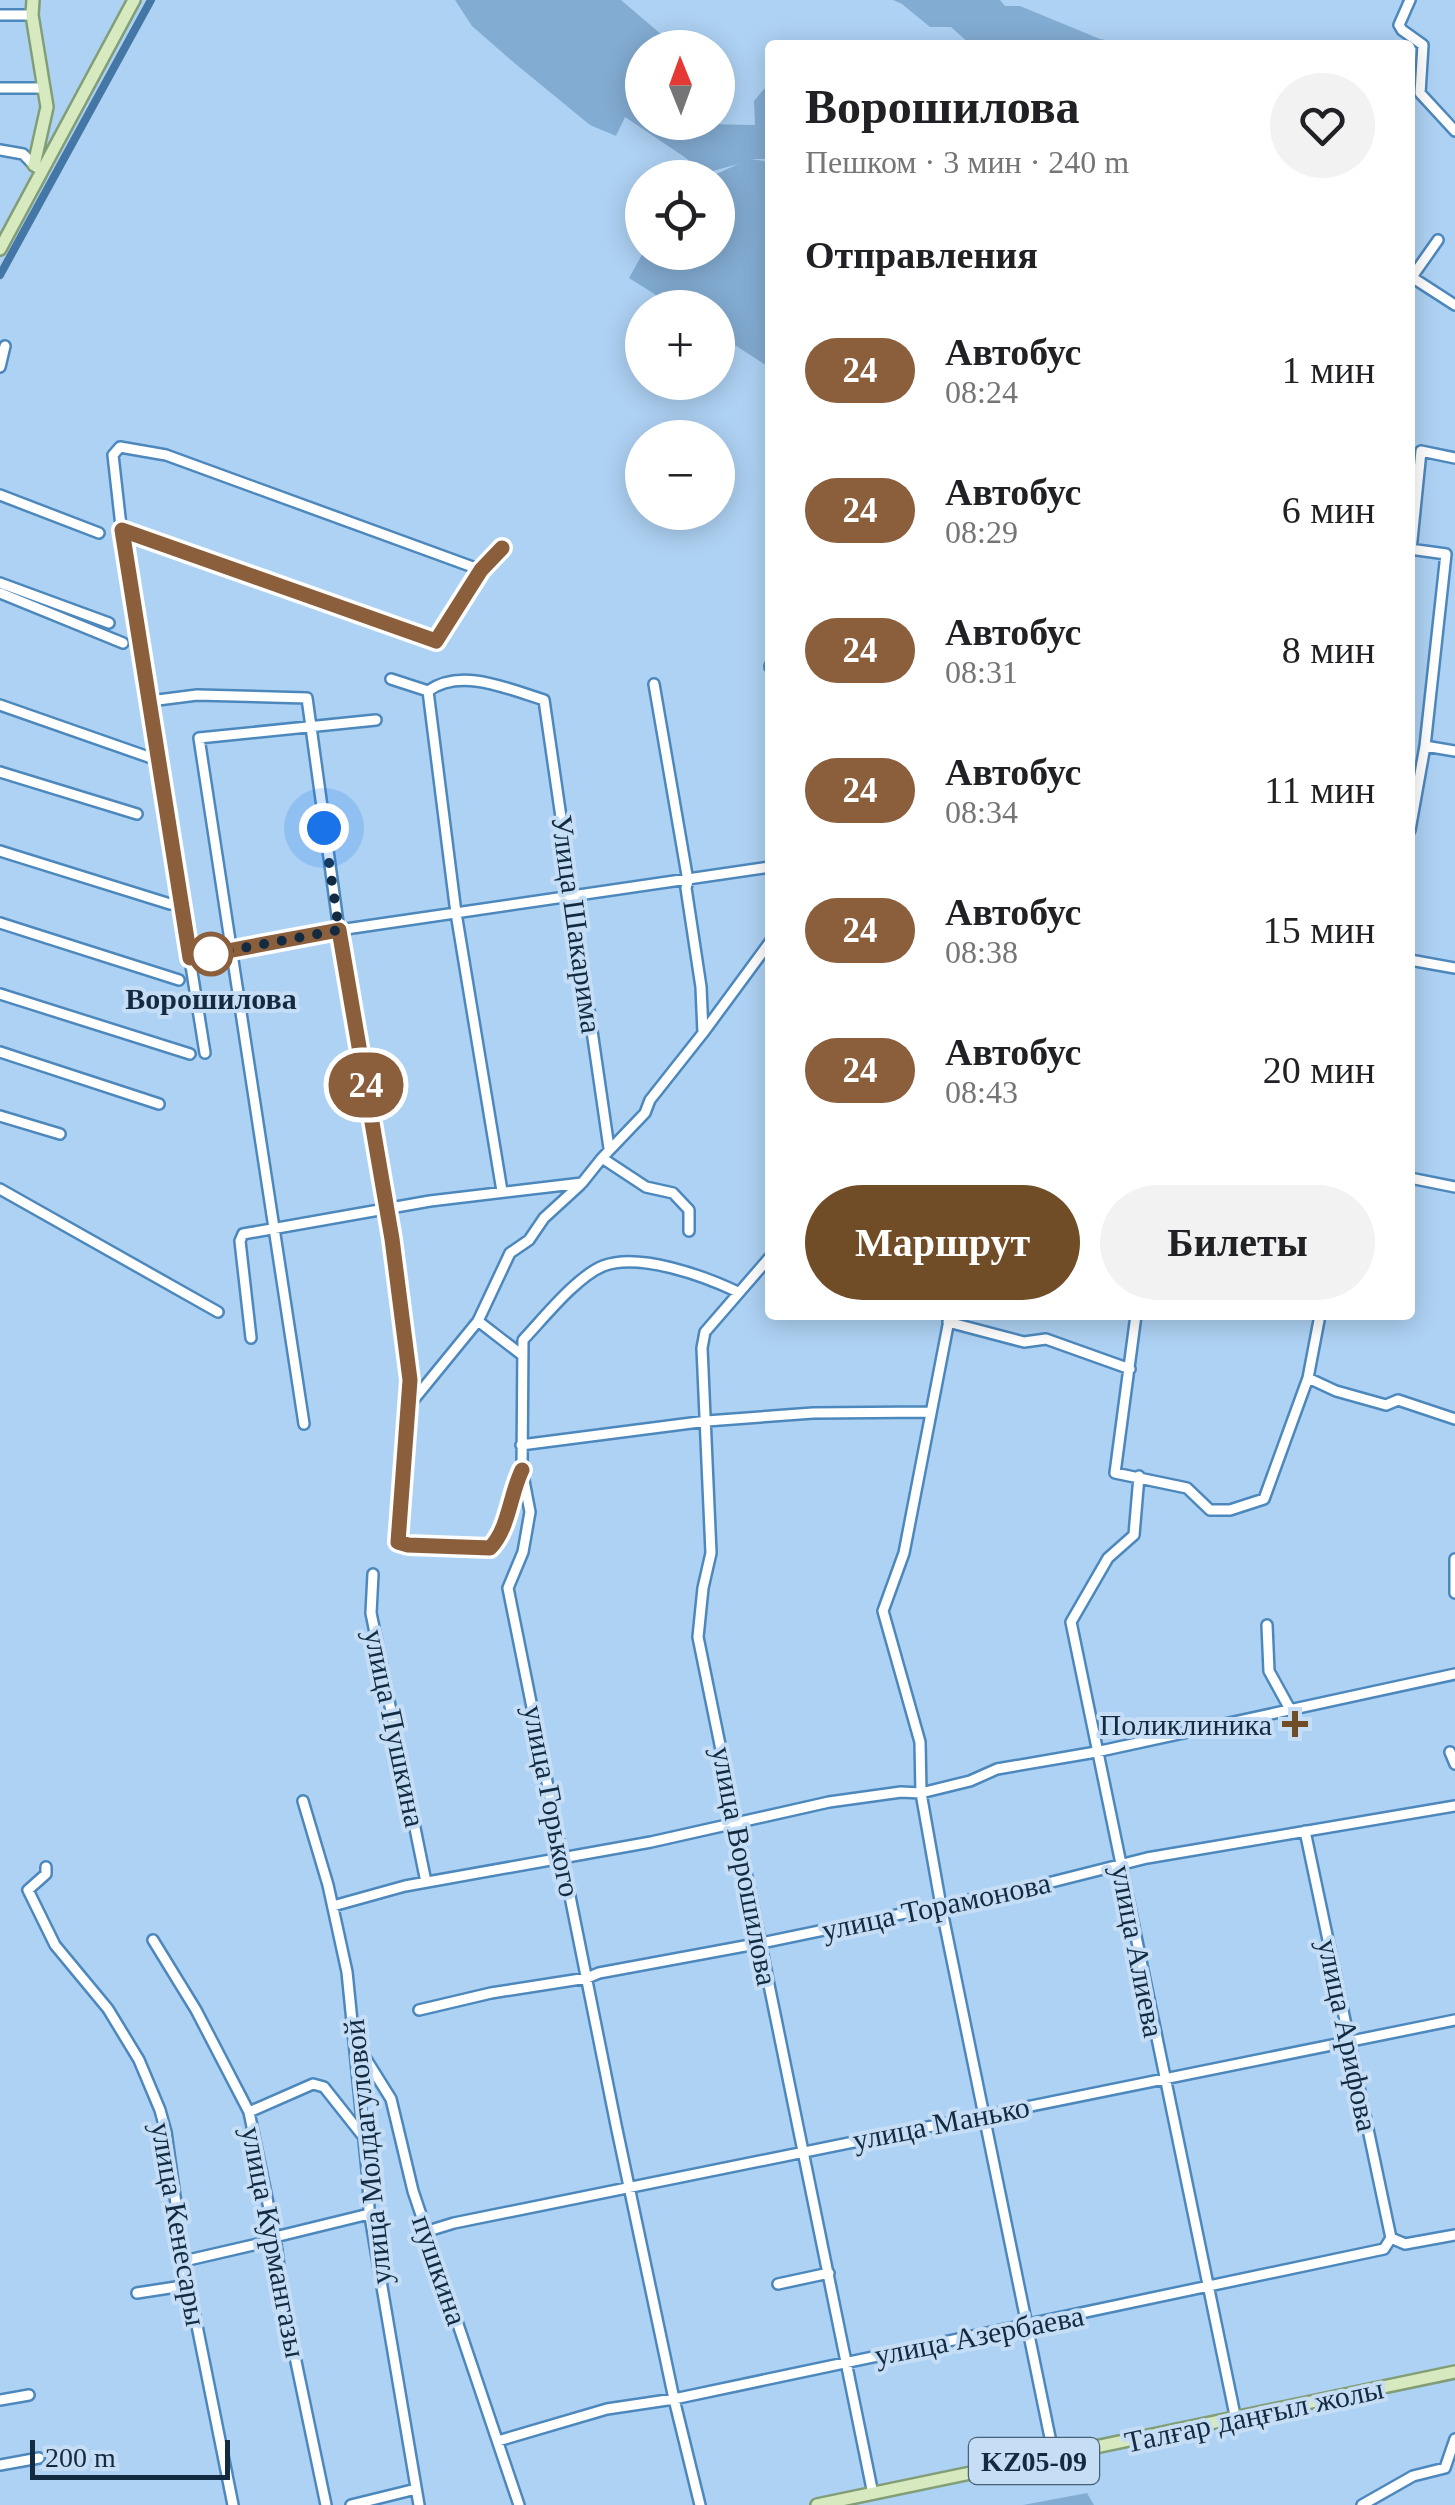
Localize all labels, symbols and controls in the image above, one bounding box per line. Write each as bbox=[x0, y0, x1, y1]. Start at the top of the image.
north arrow bbox=[625, 30, 735, 140]
map controls bbox=[625, 30, 735, 530]
button: heart bbox=[1270, 73, 1375, 178]
text: Ворошилова bbox=[805, 80, 1080, 133]
text: Пешком · 3 мин · 240 m bbox=[805, 144, 1129, 180]
button: locate bbox=[625, 160, 735, 270]
text: Отправления bbox=[805, 234, 1038, 276]
button: + bbox=[625, 290, 735, 400]
text: Автобус bbox=[945, 331, 1081, 373]
text: 1 мин bbox=[1282, 349, 1375, 391]
text: 24 bbox=[843, 351, 878, 390]
text: 08:24 bbox=[945, 374, 1018, 410]
button: − bbox=[625, 420, 735, 530]
text: Автобус bbox=[945, 471, 1081, 513]
text: 6 мин bbox=[1282, 489, 1375, 531]
text: 24 bbox=[843, 491, 878, 530]
text: 08:29 bbox=[945, 514, 1018, 550]
text: Автобус bbox=[945, 611, 1081, 653]
text: 8 мин bbox=[1282, 629, 1375, 671]
text: 24 bbox=[843, 631, 878, 670]
text: 08:31 bbox=[945, 654, 1018, 690]
text: Автобус bbox=[945, 751, 1081, 793]
text: 11 мин bbox=[1264, 769, 1375, 811]
text: 24 bbox=[843, 771, 878, 810]
text: 08:34 bbox=[945, 794, 1018, 830]
your location bbox=[299, 803, 349, 853]
street label: Улица Шакарима bbox=[545, 813, 609, 1035]
text: Автобус bbox=[945, 891, 1081, 933]
text: 15 мин bbox=[1263, 909, 1375, 951]
text: 24 bbox=[843, 911, 878, 950]
marker: Ворошилова bbox=[190, 933, 232, 975]
text: 08:38 bbox=[945, 934, 1018, 970]
place label: Ворошилова bbox=[125, 982, 297, 1015]
text: Автобус bbox=[945, 1031, 1081, 1073]
text: 20 мин bbox=[1263, 1049, 1375, 1091]
text: 24 bbox=[843, 1051, 878, 1090]
line badge: 24 bbox=[321, 1052, 411, 1118]
text: 24 bbox=[349, 1066, 384, 1105]
text: 08:43 bbox=[945, 1074, 1018, 1110]
button: Маршрут bbox=[805, 1185, 1080, 1300]
button: Билеты bbox=[1100, 1185, 1375, 1300]
street label: улица Пушкина bbox=[358, 1626, 432, 1830]
street label: улица Горького bbox=[517, 1702, 587, 1900]
place label: Поликлиника bbox=[1100, 1708, 1272, 1741]
marker: Поликлиника bbox=[1282, 1711, 1308, 1737]
street label: улица Ворошилова bbox=[706, 1744, 784, 1988]
street label: улица Алиева bbox=[1105, 1862, 1171, 2040]
street label: улица Торамонова bbox=[819, 1866, 1053, 1946]
street label: улица Арифова bbox=[1312, 1936, 1384, 2134]
street label: улица Молдагуловой bbox=[337, 2018, 397, 2286]
street label: улица Манько bbox=[850, 2090, 1032, 2156]
street label: улица Кенесары bbox=[145, 2120, 213, 2328]
street label: улица Курмангазы bbox=[235, 2124, 313, 2360]
street label: пушкина bbox=[406, 2211, 474, 2329]
street label: улица Азербаева bbox=[872, 2299, 1086, 2371]
street label: Талғар даңғыл жолы bbox=[1122, 2371, 1386, 2459]
scale bar bbox=[30, 2435, 230, 2480]
road number: KZ05-09 bbox=[969, 2438, 1099, 2484]
text: 200 m bbox=[45, 2442, 116, 2473]

